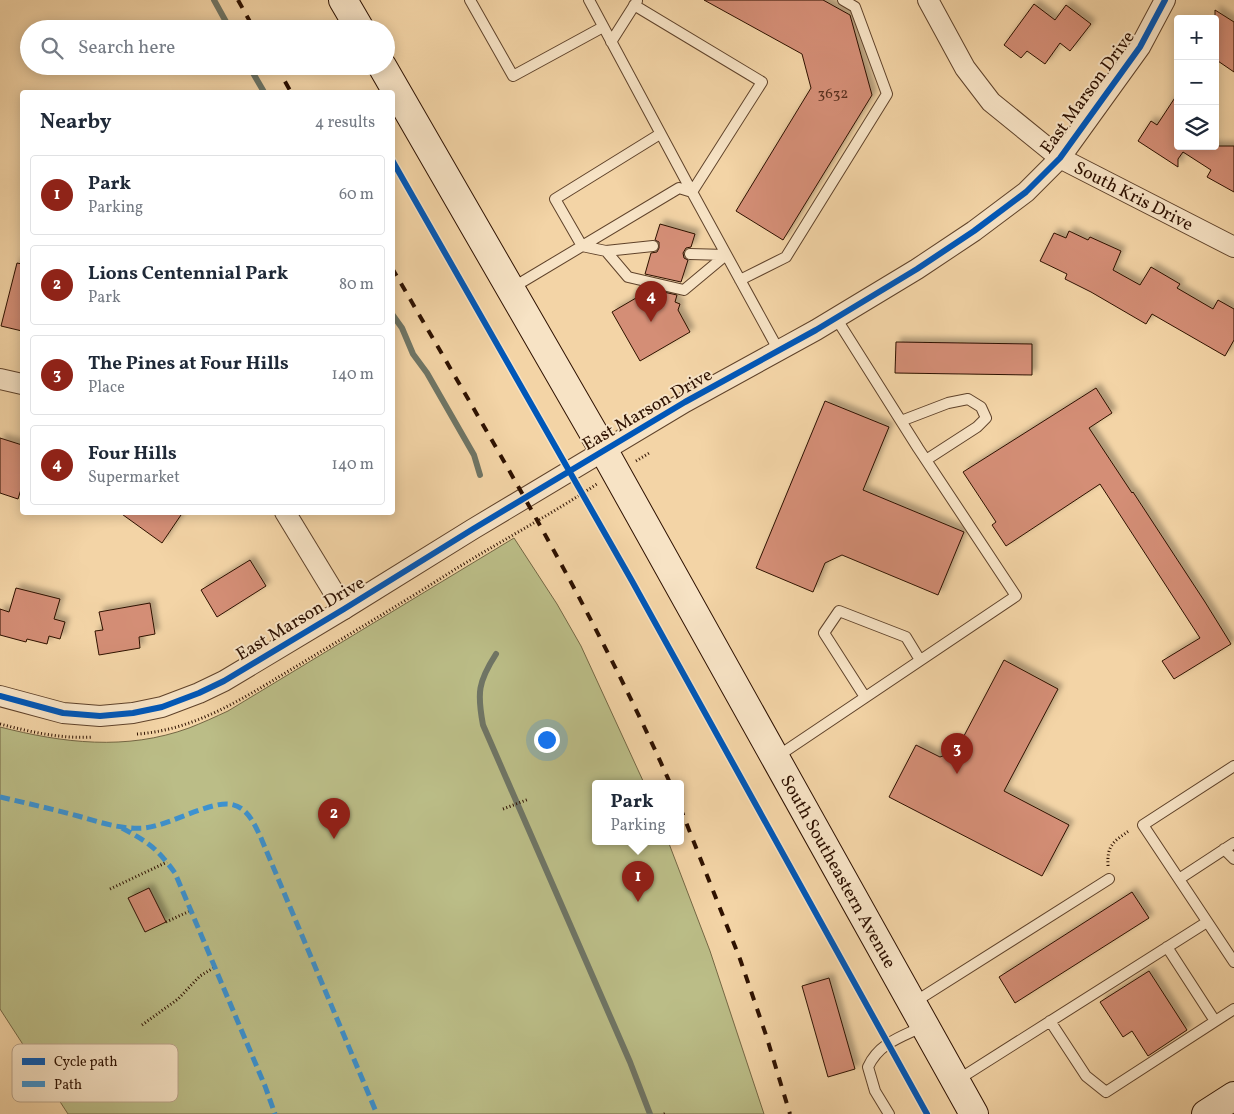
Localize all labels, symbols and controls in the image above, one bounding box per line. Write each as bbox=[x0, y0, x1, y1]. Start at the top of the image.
map controls bbox=[1174, 15, 1219, 150]
button: + bbox=[1174, 15, 1219, 60]
search box bbox=[20, 20, 395, 75]
street label: East Marson Drive bbox=[1035, 26, 1141, 159]
icon: search bbox=[38, 34, 66, 62]
text: Search here bbox=[78, 35, 175, 61]
button: − bbox=[1174, 60, 1219, 105]
house number: 3632 bbox=[818, 84, 848, 105]
button: layers bbox=[1174, 105, 1219, 150]
text: Nearby bbox=[40, 108, 111, 137]
text: 4 results bbox=[315, 112, 375, 134]
street label: South Kris Drive bbox=[1069, 156, 1197, 238]
text: Park bbox=[88, 171, 131, 197]
text: 1 bbox=[54, 184, 60, 206]
text: 60 m bbox=[339, 184, 374, 206]
text: Parking bbox=[88, 197, 143, 219]
text: Lions Centennial Park bbox=[88, 261, 288, 287]
text: 2 bbox=[53, 274, 61, 296]
text: 80 m bbox=[339, 274, 374, 296]
pin: 4 bbox=[635, 281, 667, 322]
text: Park bbox=[88, 287, 121, 309]
text: The Pines at Four Hills bbox=[88, 351, 289, 377]
street label: East Marson Drive bbox=[578, 363, 717, 458]
text: 3 bbox=[53, 364, 61, 386]
text: 140 m bbox=[332, 364, 374, 386]
text: Place bbox=[88, 377, 125, 399]
text: Four Hills bbox=[88, 441, 177, 467]
text: 4 bbox=[52, 454, 62, 476]
text: 140 m bbox=[332, 454, 374, 476]
text: Supermarket bbox=[88, 467, 180, 489]
street label: East Marson Drive bbox=[232, 571, 370, 668]
your location bbox=[534, 727, 560, 753]
pin: 3 bbox=[941, 733, 973, 774]
street label: South Southeastern Avenue bbox=[773, 771, 901, 973]
popup bbox=[592, 780, 684, 845]
text: Park bbox=[610, 789, 653, 815]
pin: 2 bbox=[318, 798, 350, 839]
text: Parking bbox=[610, 815, 666, 837]
pin: 1 bbox=[622, 861, 654, 902]
legend bbox=[12, 1044, 178, 1102]
text: Cycle path bbox=[54, 1053, 118, 1072]
text: Path bbox=[54, 1076, 82, 1095]

